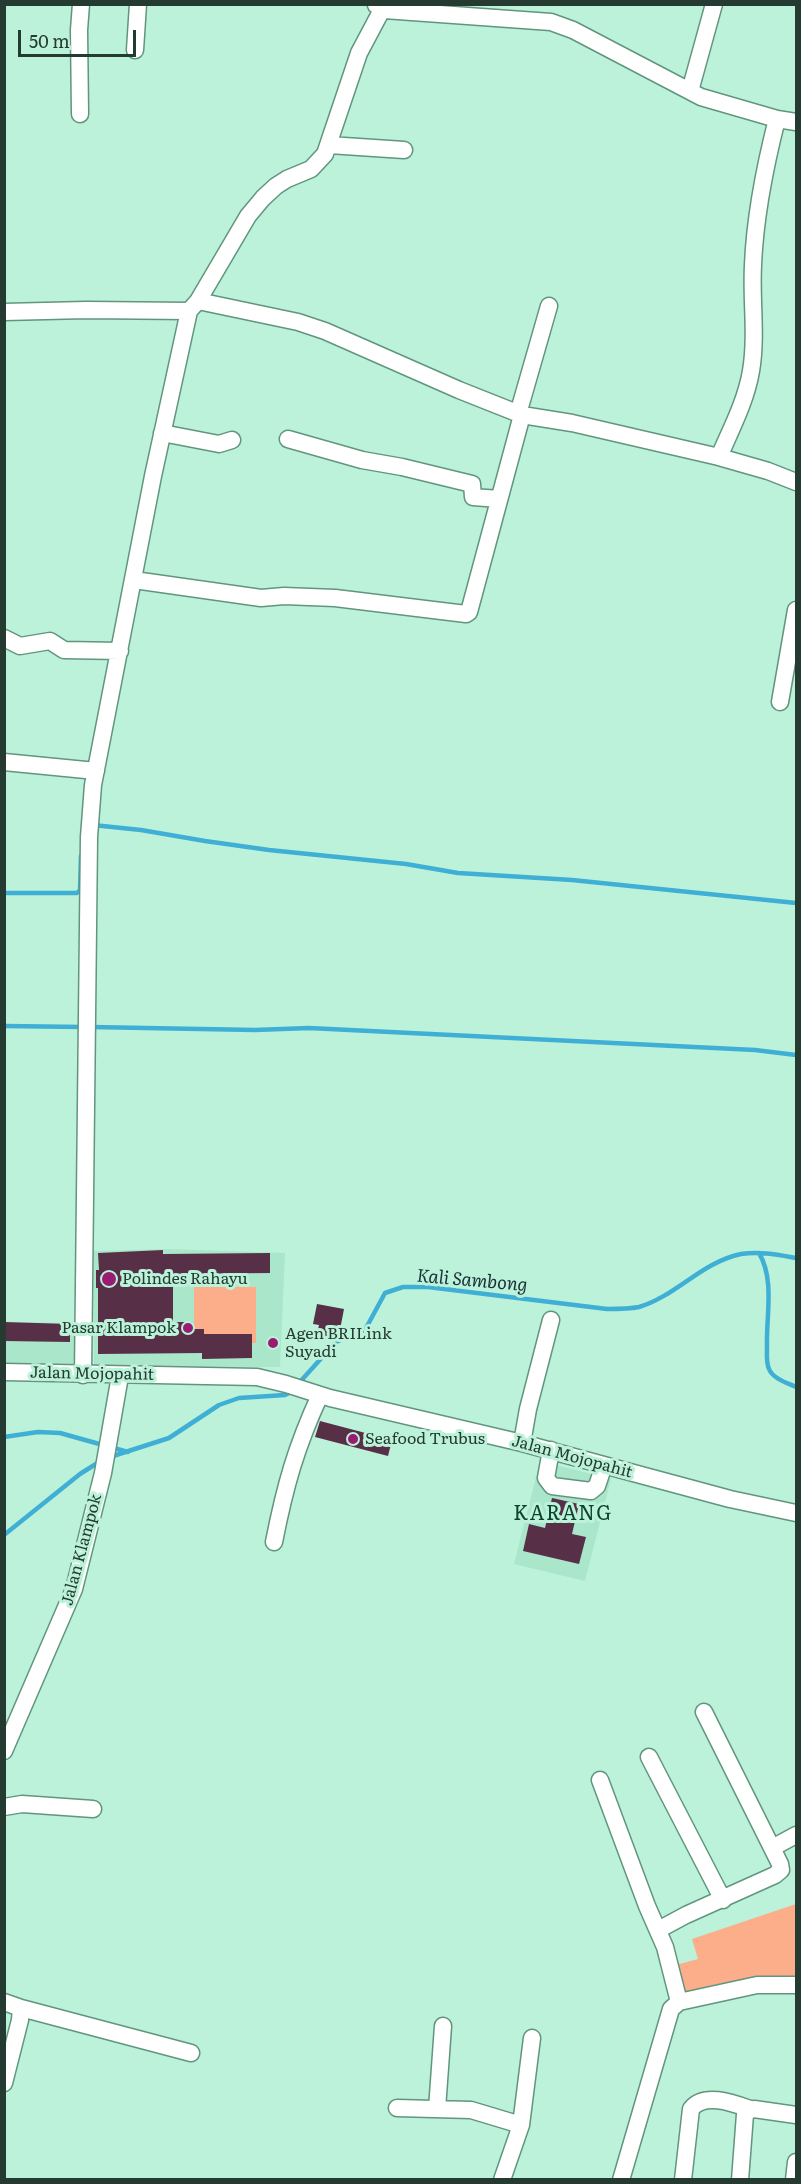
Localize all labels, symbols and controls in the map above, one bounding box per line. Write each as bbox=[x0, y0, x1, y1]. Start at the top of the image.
scale bar bbox=[21, 18, 140, 56]
text: 50 m bbox=[29, 27, 70, 54]
water label: Kali Sambong bbox=[416, 1265, 528, 1297]
place label: Polindes Rahayu bbox=[122, 1269, 248, 1289]
marker: Polindes Rahayu bbox=[100, 1270, 118, 1288]
place label: Pasar Klampok bbox=[61, 1318, 176, 1338]
marker: Pasar Klampok bbox=[181, 1321, 195, 1335]
place label: Agen BRILink Suyadi bbox=[285, 1324, 392, 1362]
marker: Agen BRILink Suyadi bbox=[266, 1336, 280, 1350]
street label: Jalan Mojopahit bbox=[30, 1363, 154, 1385]
place label: Seafood Trubus bbox=[365, 1429, 485, 1449]
marker: Seafood Trubus bbox=[346, 1432, 360, 1446]
street label: Jalan Mojopahit bbox=[510, 1432, 634, 1482]
street label: Jalan Klampok bbox=[58, 1492, 106, 1608]
district label: KARANG bbox=[513, 1502, 613, 1526]

